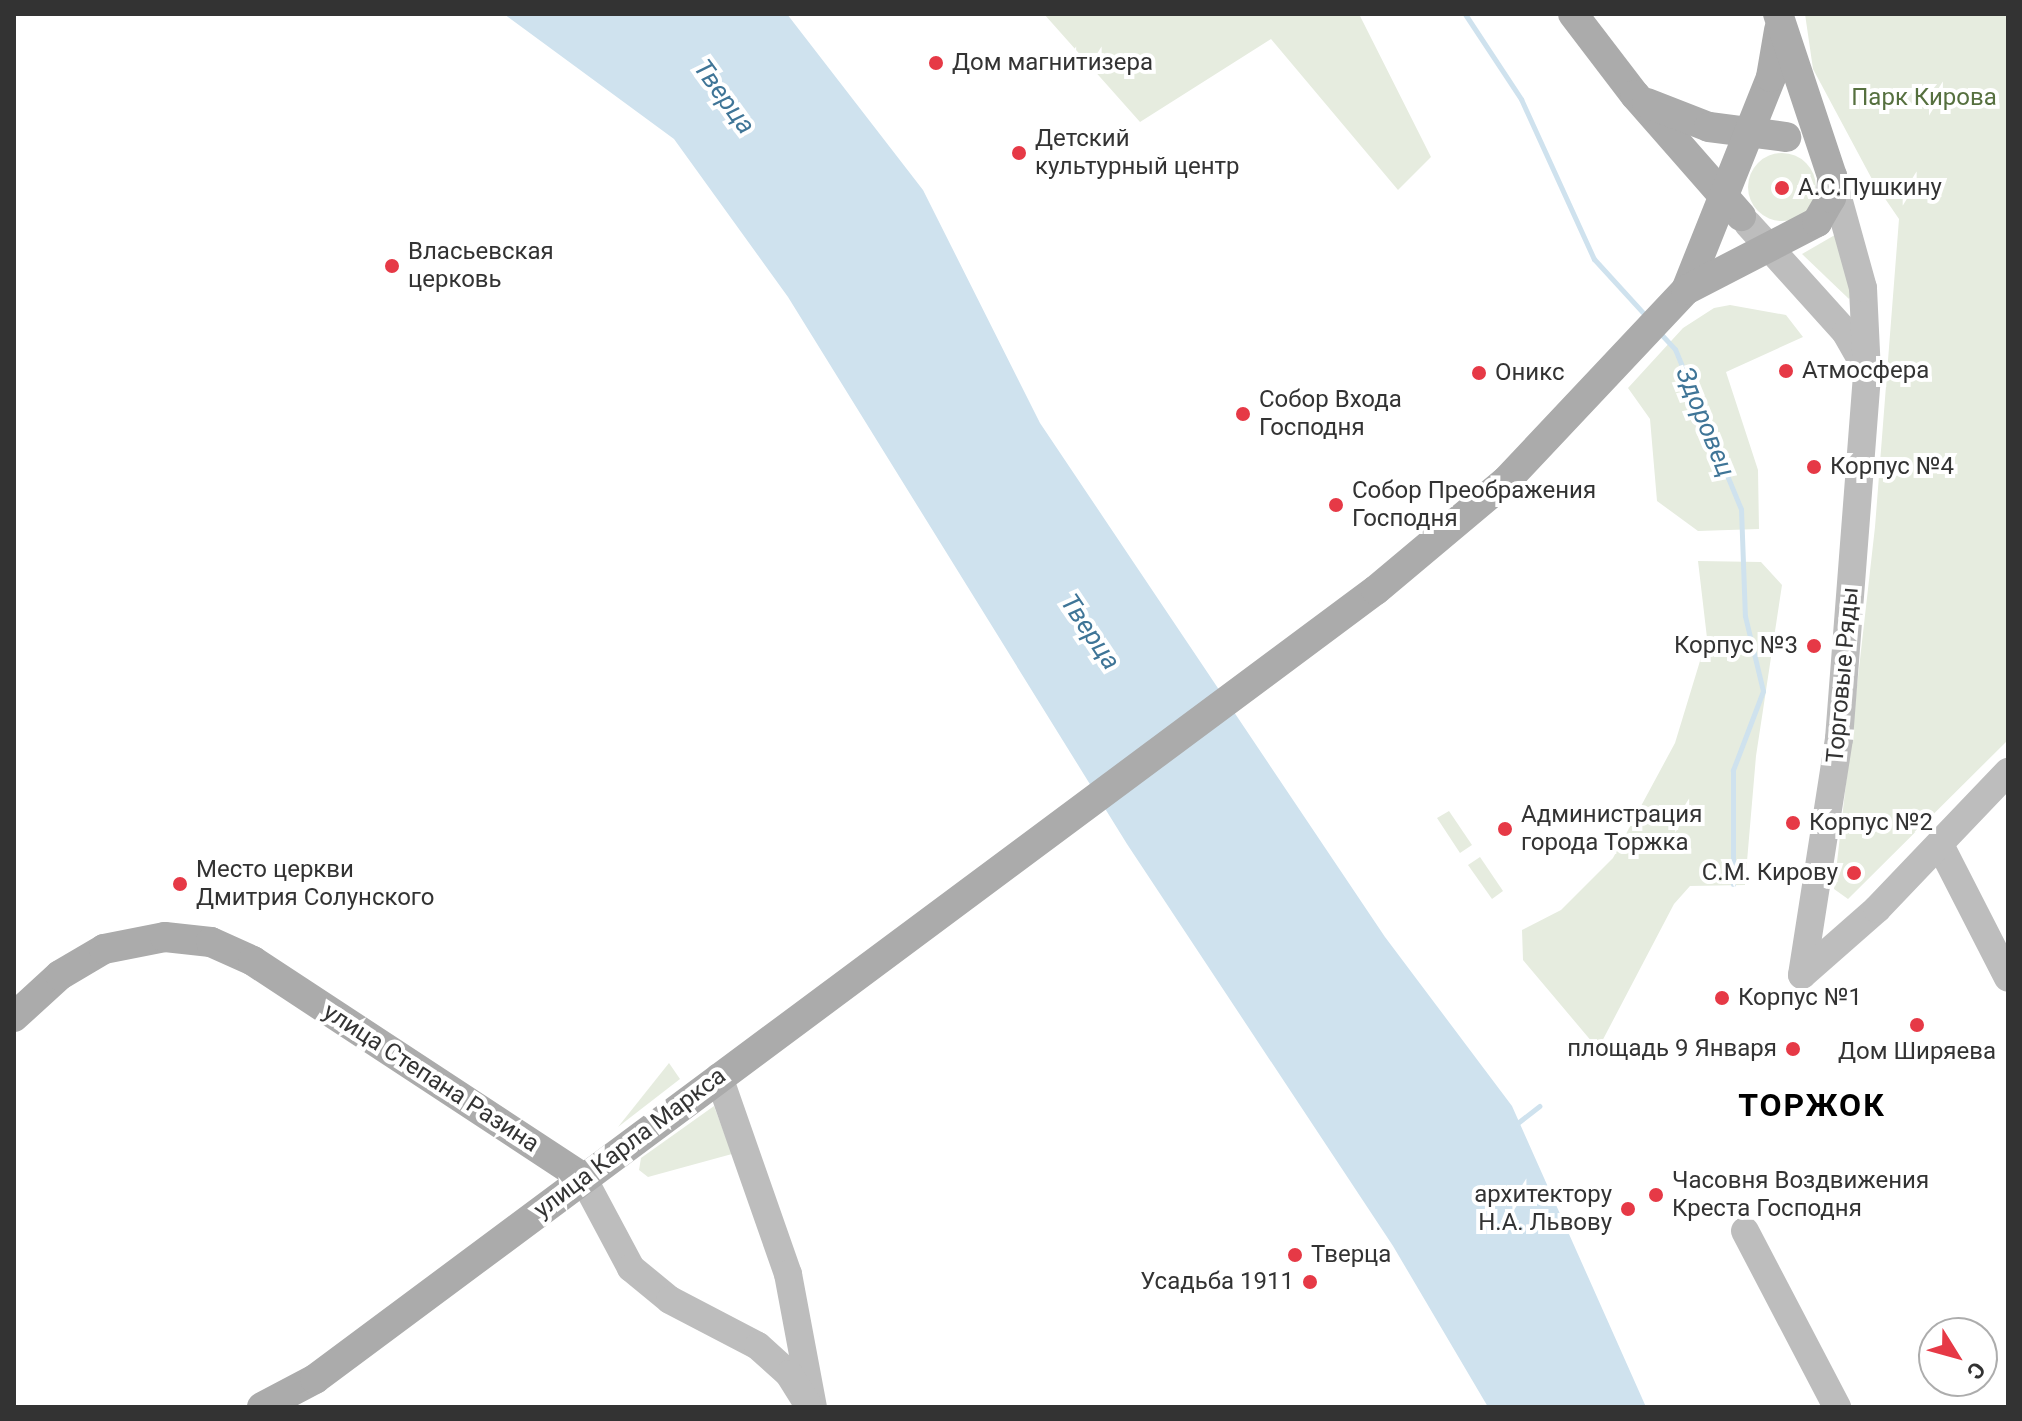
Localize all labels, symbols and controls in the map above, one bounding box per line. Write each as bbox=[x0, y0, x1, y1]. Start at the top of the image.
place label: Дом магнитизера bbox=[952, 49, 1153, 77]
water label: Тверца bbox=[687, 54, 761, 140]
marker: Дом магнитизера bbox=[927, 54, 945, 72]
park label: Парк Кирова bbox=[1851, 84, 1997, 112]
place label: Детский культурный центр bbox=[1035, 125, 1240, 181]
marker: Детский культурный центр bbox=[1010, 144, 1028, 162]
place label: А.С.Пушкину bbox=[1798, 174, 1942, 202]
marker: А.С.Пушкину bbox=[1773, 179, 1791, 197]
place label: Власьевская церковь bbox=[408, 238, 554, 294]
marker: Власьевская церковь bbox=[383, 257, 401, 275]
place label: Атмосфера bbox=[1802, 357, 1929, 385]
place label: Оникс bbox=[1495, 359, 1565, 387]
water label: Здоровец bbox=[1669, 362, 1741, 482]
marker: Атмосфера bbox=[1777, 362, 1795, 380]
marker: Оникс bbox=[1470, 364, 1488, 382]
place label: Собор Входа Господня bbox=[1259, 386, 1402, 442]
marker: Собор Входа Господня bbox=[1234, 405, 1252, 423]
place label: Корпус №4 bbox=[1830, 453, 1954, 481]
marker: Корпус №4 bbox=[1805, 458, 1823, 476]
place label: Собор Преображения Господня bbox=[1352, 477, 1596, 533]
marker: Собор Преображения Господня bbox=[1327, 496, 1345, 514]
street label: Торговые Ряды bbox=[1821, 586, 1865, 764]
water label: Тверца bbox=[1053, 588, 1127, 676]
place label: Корпус №3 bbox=[1674, 632, 1798, 660]
marker: Корпус №3 bbox=[1805, 637, 1823, 655]
place label: Администрация города Торжка bbox=[1521, 801, 1702, 857]
place label: Корпус №2 bbox=[1809, 809, 1933, 837]
marker: Корпус №2 bbox=[1784, 814, 1802, 832]
marker: Администрация города Торжка bbox=[1496, 820, 1514, 838]
place label: Место церкви Дмитрия Солунского bbox=[196, 856, 434, 912]
place label: С.М. Кирову bbox=[1702, 859, 1838, 887]
marker: С.М. Кирову bbox=[1845, 864, 1863, 882]
marker: Место церкви Дмитрия Солунского bbox=[171, 875, 189, 893]
place label: Корпус №1 bbox=[1738, 984, 1862, 1012]
marker: Корпус №1 bbox=[1713, 989, 1731, 1007]
street label: улица Степана Разина bbox=[318, 997, 544, 1159]
marker: Дом Ширяева bbox=[1908, 1016, 1926, 1034]
place label: площадь 9 Января bbox=[1567, 1035, 1777, 1063]
place label: Дом Ширяева bbox=[1838, 1038, 1996, 1066]
marker: площадь 9 Января bbox=[1784, 1040, 1802, 1058]
street label: улица Карла Маркса bbox=[529, 1062, 731, 1224]
district label: ТОРЖОК bbox=[1738, 1086, 1886, 1124]
place label: Часовня Воздвижения Креста Господня bbox=[1672, 1167, 1929, 1223]
place label: архитектору Н.А. Львову bbox=[1474, 1181, 1612, 1237]
marker: Часовня Воздвижения Креста Господня bbox=[1647, 1186, 1665, 1204]
marker: архитектору Н.А. Львову bbox=[1619, 1200, 1637, 1218]
place label: Тверца bbox=[1311, 1241, 1391, 1269]
marker: Тверца bbox=[1286, 1246, 1304, 1264]
place label: Усадьба 1911 bbox=[1140, 1268, 1294, 1296]
marker: Усадьба 1911 bbox=[1301, 1273, 1319, 1291]
north arrow bbox=[1918, 1317, 1998, 1397]
text: С bbox=[1962, 1357, 1990, 1384]

